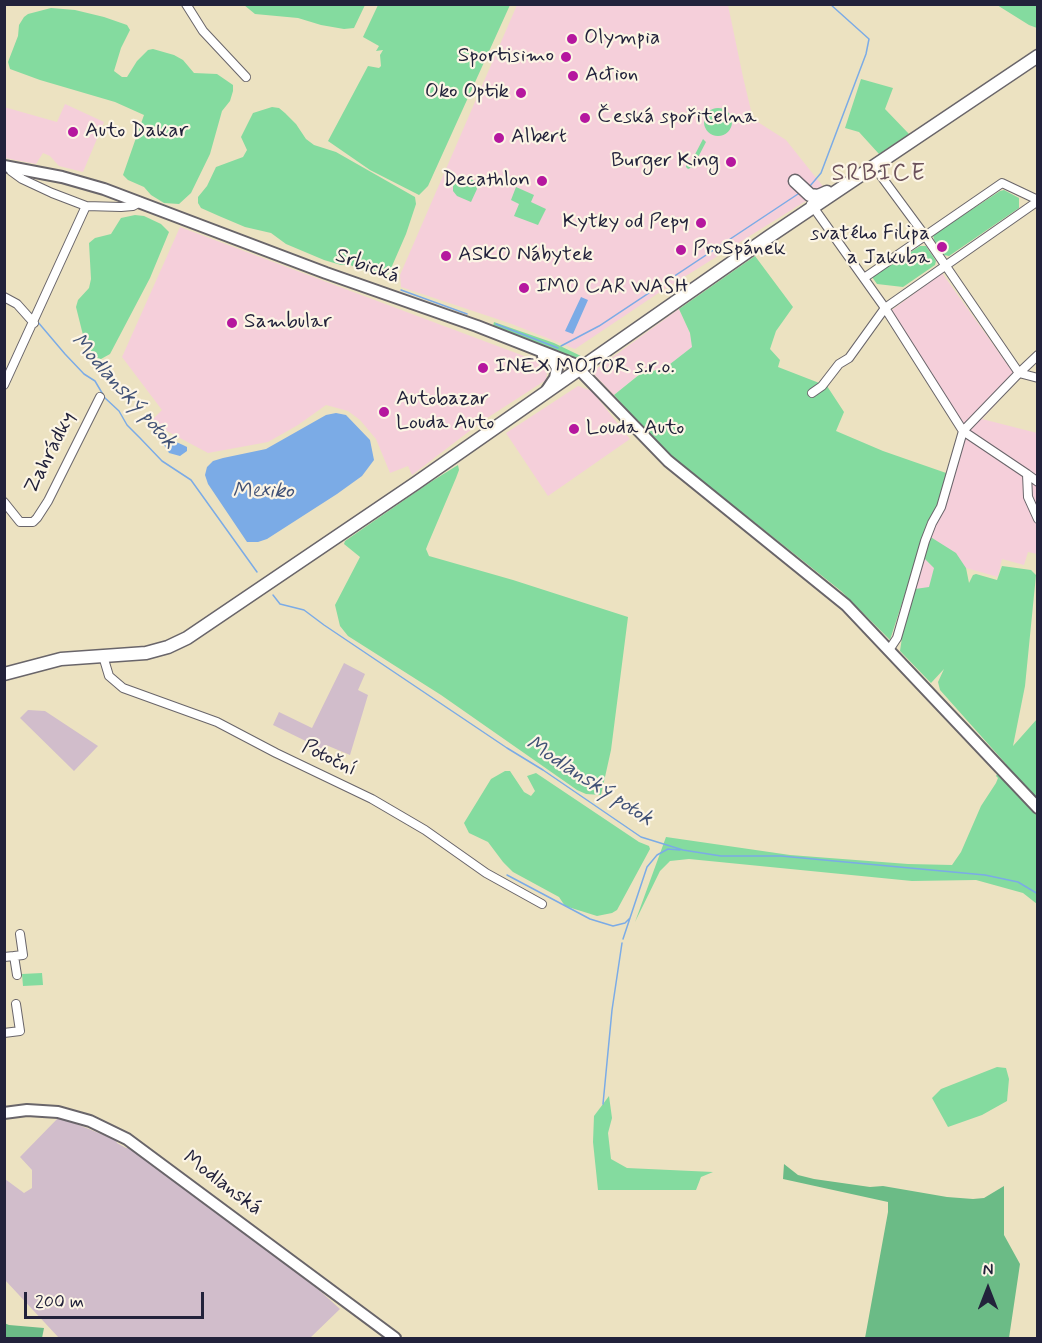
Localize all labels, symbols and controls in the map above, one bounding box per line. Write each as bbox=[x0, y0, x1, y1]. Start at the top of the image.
place label: Olympia bbox=[584, 26, 660, 52]
marker: Olympia bbox=[565, 32, 579, 46]
place label: Sportisimo bbox=[458, 44, 554, 70]
marker: Sportisimo bbox=[559, 50, 573, 64]
place label: Action bbox=[585, 63, 638, 89]
marker: Action bbox=[566, 69, 580, 83]
place label: Oko Optik bbox=[425, 80, 509, 106]
marker: Oko Optik bbox=[514, 86, 528, 100]
place label: Česká spořitelna bbox=[597, 105, 757, 131]
marker: Česká spořitelna bbox=[578, 111, 592, 125]
place label: Auto Dakar bbox=[85, 119, 188, 145]
marker: Auto Dakar bbox=[66, 125, 80, 139]
place label: Albert bbox=[511, 125, 567, 151]
marker: Albert bbox=[492, 131, 506, 145]
place label: Burger King bbox=[611, 149, 719, 175]
marker: Burger King bbox=[724, 155, 738, 169]
district label: SRBICE bbox=[830, 161, 928, 189]
place label: Decathlon bbox=[443, 168, 530, 194]
marker: Decathlon bbox=[535, 174, 549, 188]
place label: Kytky od Pepy bbox=[562, 210, 689, 236]
marker: Kytky od Pepy bbox=[694, 216, 708, 230]
place label: svatého Filipa a Jakuba bbox=[810, 222, 930, 272]
place label: ProSpánek bbox=[693, 237, 786, 263]
marker: svatého Filipa a Jakuba bbox=[935, 240, 949, 254]
place label: ASKO Nábytek bbox=[458, 243, 593, 269]
marker: ProSpánek bbox=[674, 243, 688, 257]
street label: Srbická bbox=[331, 244, 403, 290]
marker: ASKO Nábytek bbox=[439, 249, 453, 263]
place label: IMO CAR WASH bbox=[536, 275, 688, 301]
marker: IMO CAR WASH bbox=[517, 281, 531, 295]
place label: Sambular bbox=[244, 310, 332, 336]
marker: Sambular bbox=[225, 316, 239, 330]
water label: Modlanský potok bbox=[64, 329, 182, 455]
place label: INEX MOTOR s.r.o. bbox=[495, 355, 675, 381]
marker: INEX MOTOR s.r.o. bbox=[476, 361, 490, 375]
place label: Autobazar Louda Auto bbox=[396, 387, 494, 437]
marker: Autobazar Louda Auto bbox=[377, 405, 391, 419]
street label: Zahrádky bbox=[20, 408, 82, 498]
place label: Louda Auto bbox=[586, 416, 684, 442]
marker: Louda Auto bbox=[567, 422, 581, 436]
water label: Mexiko bbox=[232, 479, 294, 505]
water label: Modlanský potok bbox=[520, 731, 658, 833]
street label: Potoční bbox=[298, 735, 360, 783]
street label: Modlanská bbox=[177, 1146, 267, 1222]
north arrow bbox=[958, 1259, 1018, 1319]
text: N bbox=[983, 1260, 993, 1281]
scale bar bbox=[27, 1280, 207, 1318]
text: 200 m bbox=[35, 1290, 84, 1314]

